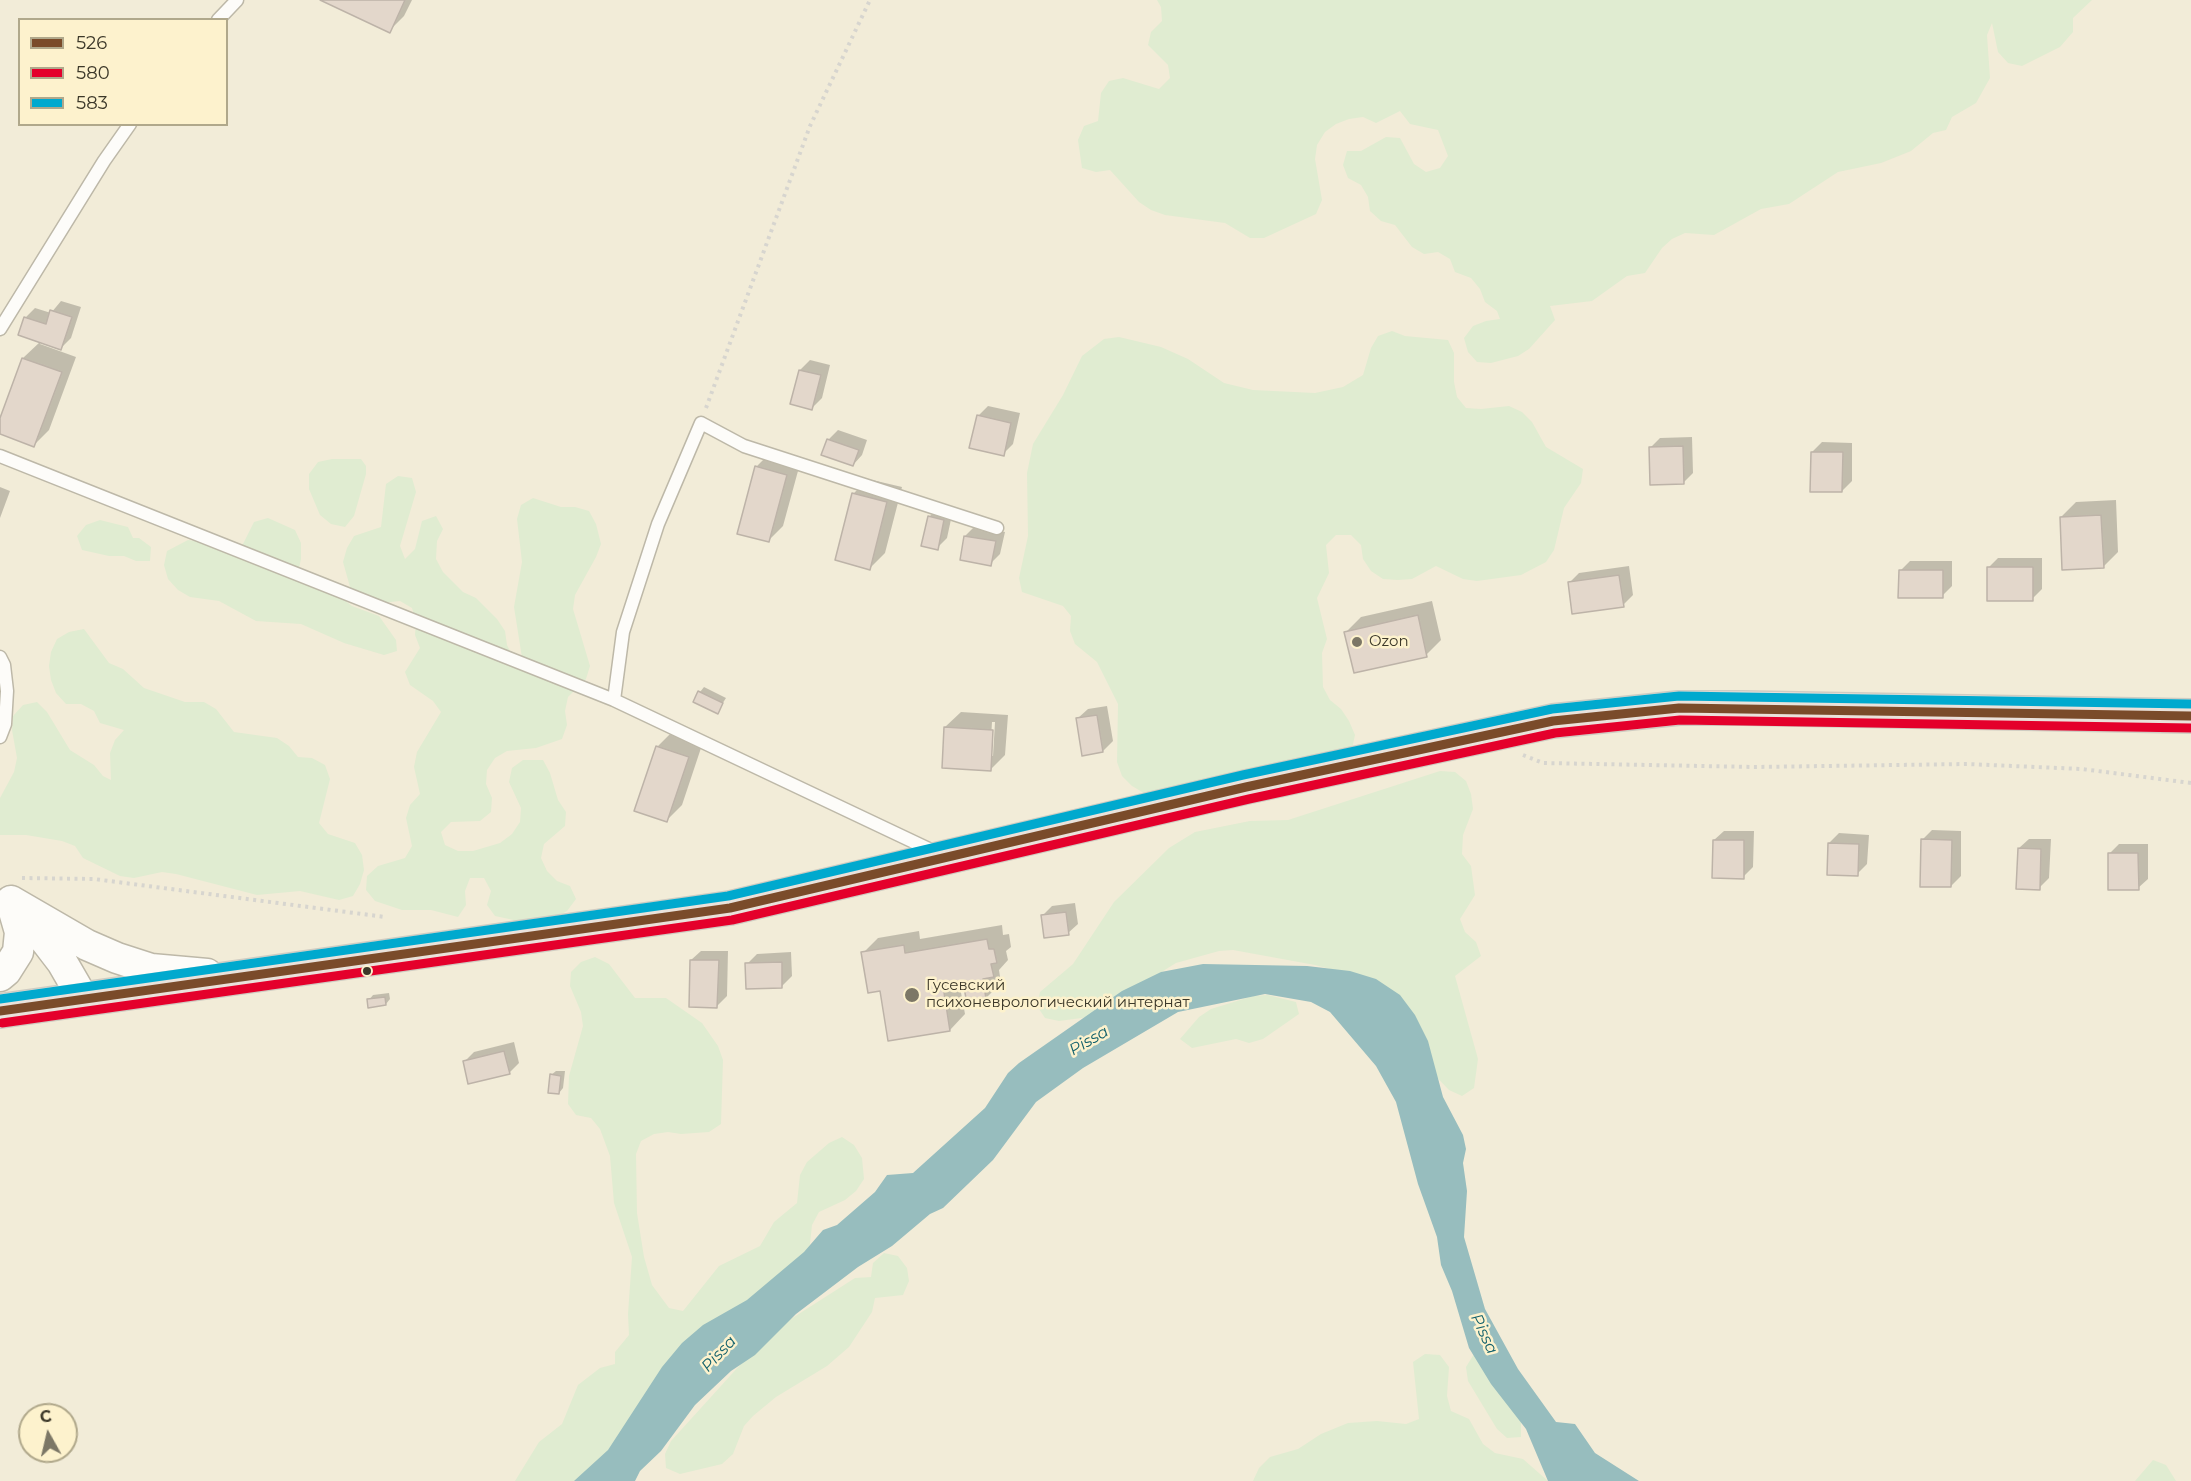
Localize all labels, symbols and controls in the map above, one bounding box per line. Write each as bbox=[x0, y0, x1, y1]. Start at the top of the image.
legend bbox=[18, 18, 228, 126]
text: 526 bbox=[76, 32, 107, 54]
text: 580 bbox=[76, 62, 110, 84]
text: 583 bbox=[76, 92, 108, 114]
place label: Ozon bbox=[1369, 633, 1409, 651]
marker: Ozon bbox=[1350, 635, 1364, 649]
unlabelled marker bbox=[361, 965, 373, 977]
place label: Гусевский психоневрологический интернат bbox=[926, 977, 1190, 1012]
marker: Гусевский психоневрологический интернат bbox=[903, 986, 921, 1004]
water label: Pissa bbox=[1066, 1022, 1112, 1060]
water label: Pissa bbox=[1466, 1311, 1502, 1357]
water label: Pissa bbox=[698, 1332, 740, 1376]
north arrow bbox=[18, 1403, 78, 1463]
text: С bbox=[39, 1406, 53, 1427]

